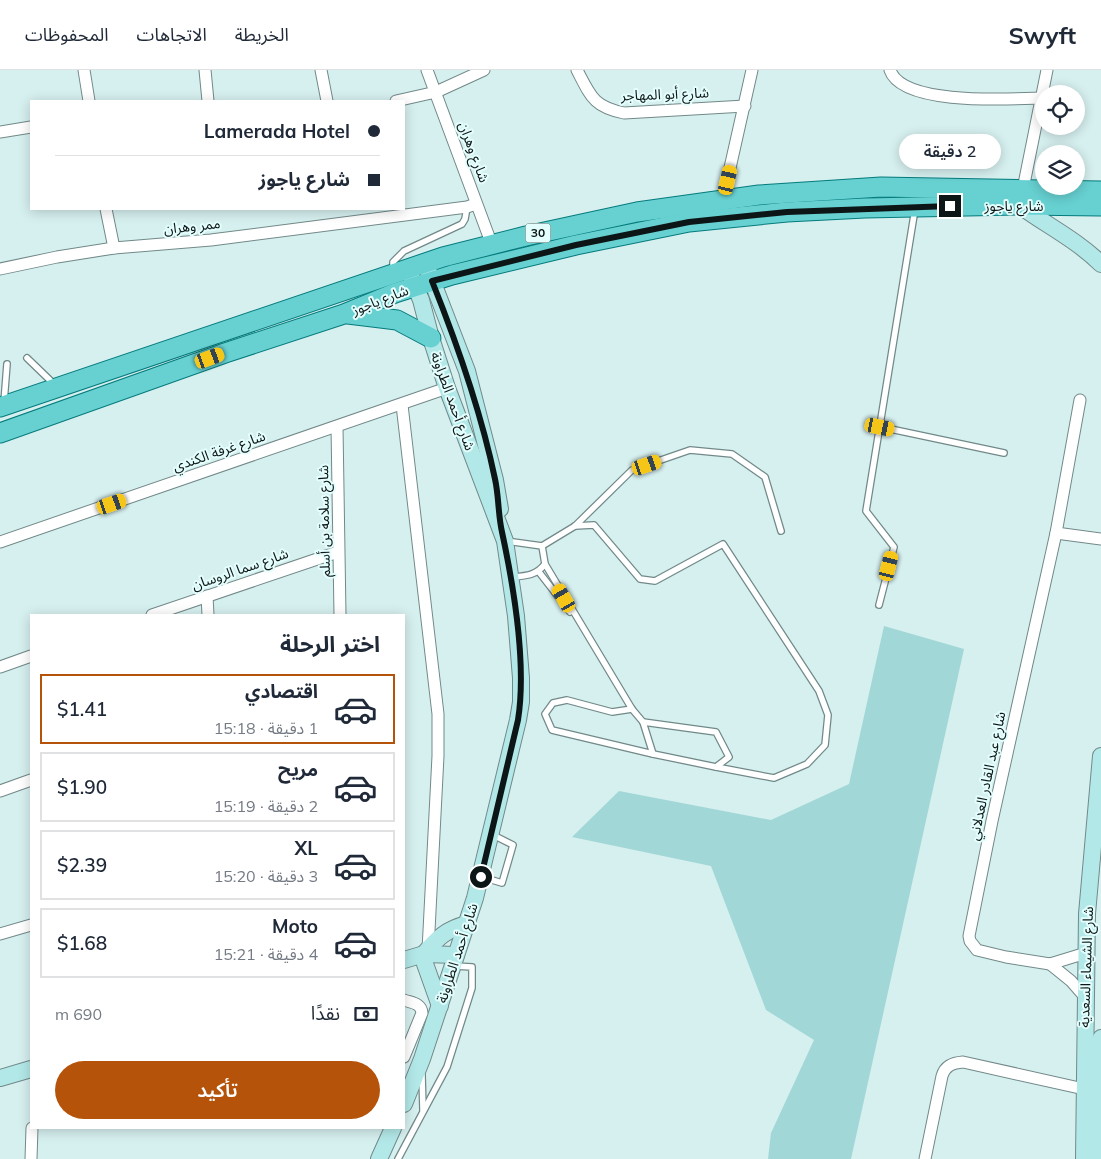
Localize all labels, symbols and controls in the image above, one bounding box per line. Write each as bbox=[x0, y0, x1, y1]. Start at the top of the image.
text: Swyft bbox=[1008, 20, 1076, 50]
text: المحفوظات bbox=[25, 23, 109, 46]
text: الاتجاهات bbox=[137, 23, 207, 46]
text: الخريطة bbox=[235, 23, 289, 46]
street label: شارع أبو المهاجر bbox=[620, 83, 710, 107]
map controls bbox=[1035, 85, 1085, 195]
button: locate bbox=[1035, 85, 1085, 135]
text: Lamerada Hotel bbox=[204, 119, 350, 143]
street label: شارع وهران bbox=[453, 119, 493, 186]
callout: 2 دقيقة bbox=[899, 134, 1001, 168]
text: 2 دقيقة bbox=[924, 141, 976, 161]
button: layers bbox=[1035, 145, 1085, 195]
car bbox=[717, 164, 738, 196]
text: شارع ياجوز bbox=[259, 167, 350, 191]
route end bbox=[939, 195, 961, 217]
street label: شارع ياجوز bbox=[983, 197, 1044, 217]
street label: ممر وهران bbox=[163, 214, 221, 238]
road number: 30 bbox=[526, 224, 550, 242]
street label: شارع ياجوز bbox=[348, 281, 412, 321]
car bbox=[193, 346, 226, 370]
street label: شارع أحمد الطراونة bbox=[425, 349, 479, 454]
car bbox=[863, 417, 896, 437]
street label: شارع غرفة الكندي bbox=[170, 427, 268, 477]
car bbox=[630, 453, 663, 477]
street label: شارع سلامة بن أسلم bbox=[314, 465, 336, 577]
car bbox=[95, 492, 128, 516]
street label: شارع سما الروسان bbox=[189, 544, 291, 596]
car bbox=[878, 550, 899, 582]
car bbox=[550, 581, 577, 615]
text: اختر الرحلة bbox=[280, 630, 380, 658]
text: اقتصادي bbox=[245, 679, 318, 703]
icon: car bbox=[333, 687, 378, 732]
text: $1.41 bbox=[57, 697, 107, 721]
street label: شارع عبد القادر العدلاني bbox=[965, 710, 1012, 843]
text: 1 دقيقة · 15:18 bbox=[214, 718, 318, 738]
text: مريح bbox=[278, 757, 318, 781]
icon: car bbox=[333, 765, 378, 810]
text: $1.90 bbox=[57, 775, 107, 799]
text: 2 دقيقة · 15:19 bbox=[214, 796, 318, 816]
text: XL bbox=[295, 836, 318, 860]
icon: car bbox=[333, 843, 378, 888]
text: $2.39 bbox=[57, 853, 107, 877]
text: 3 دقيقة · 15:20 bbox=[214, 866, 318, 886]
route start bbox=[470, 866, 492, 888]
street label: شارع أحمد الطراونة bbox=[432, 901, 484, 1006]
street label: شارع الشيماء السعدية bbox=[1075, 906, 1099, 1028]
text: Moto bbox=[272, 914, 318, 938]
icon: car bbox=[333, 921, 378, 966]
text: $1.68 bbox=[57, 931, 107, 955]
text: 4 دقيقة · 15:21 bbox=[214, 944, 318, 964]
icon: cash bbox=[352, 1000, 380, 1028]
text: نقدًا bbox=[311, 1001, 340, 1025]
text: 690 m bbox=[55, 1004, 102, 1024]
button: تأكيد bbox=[55, 1061, 380, 1119]

